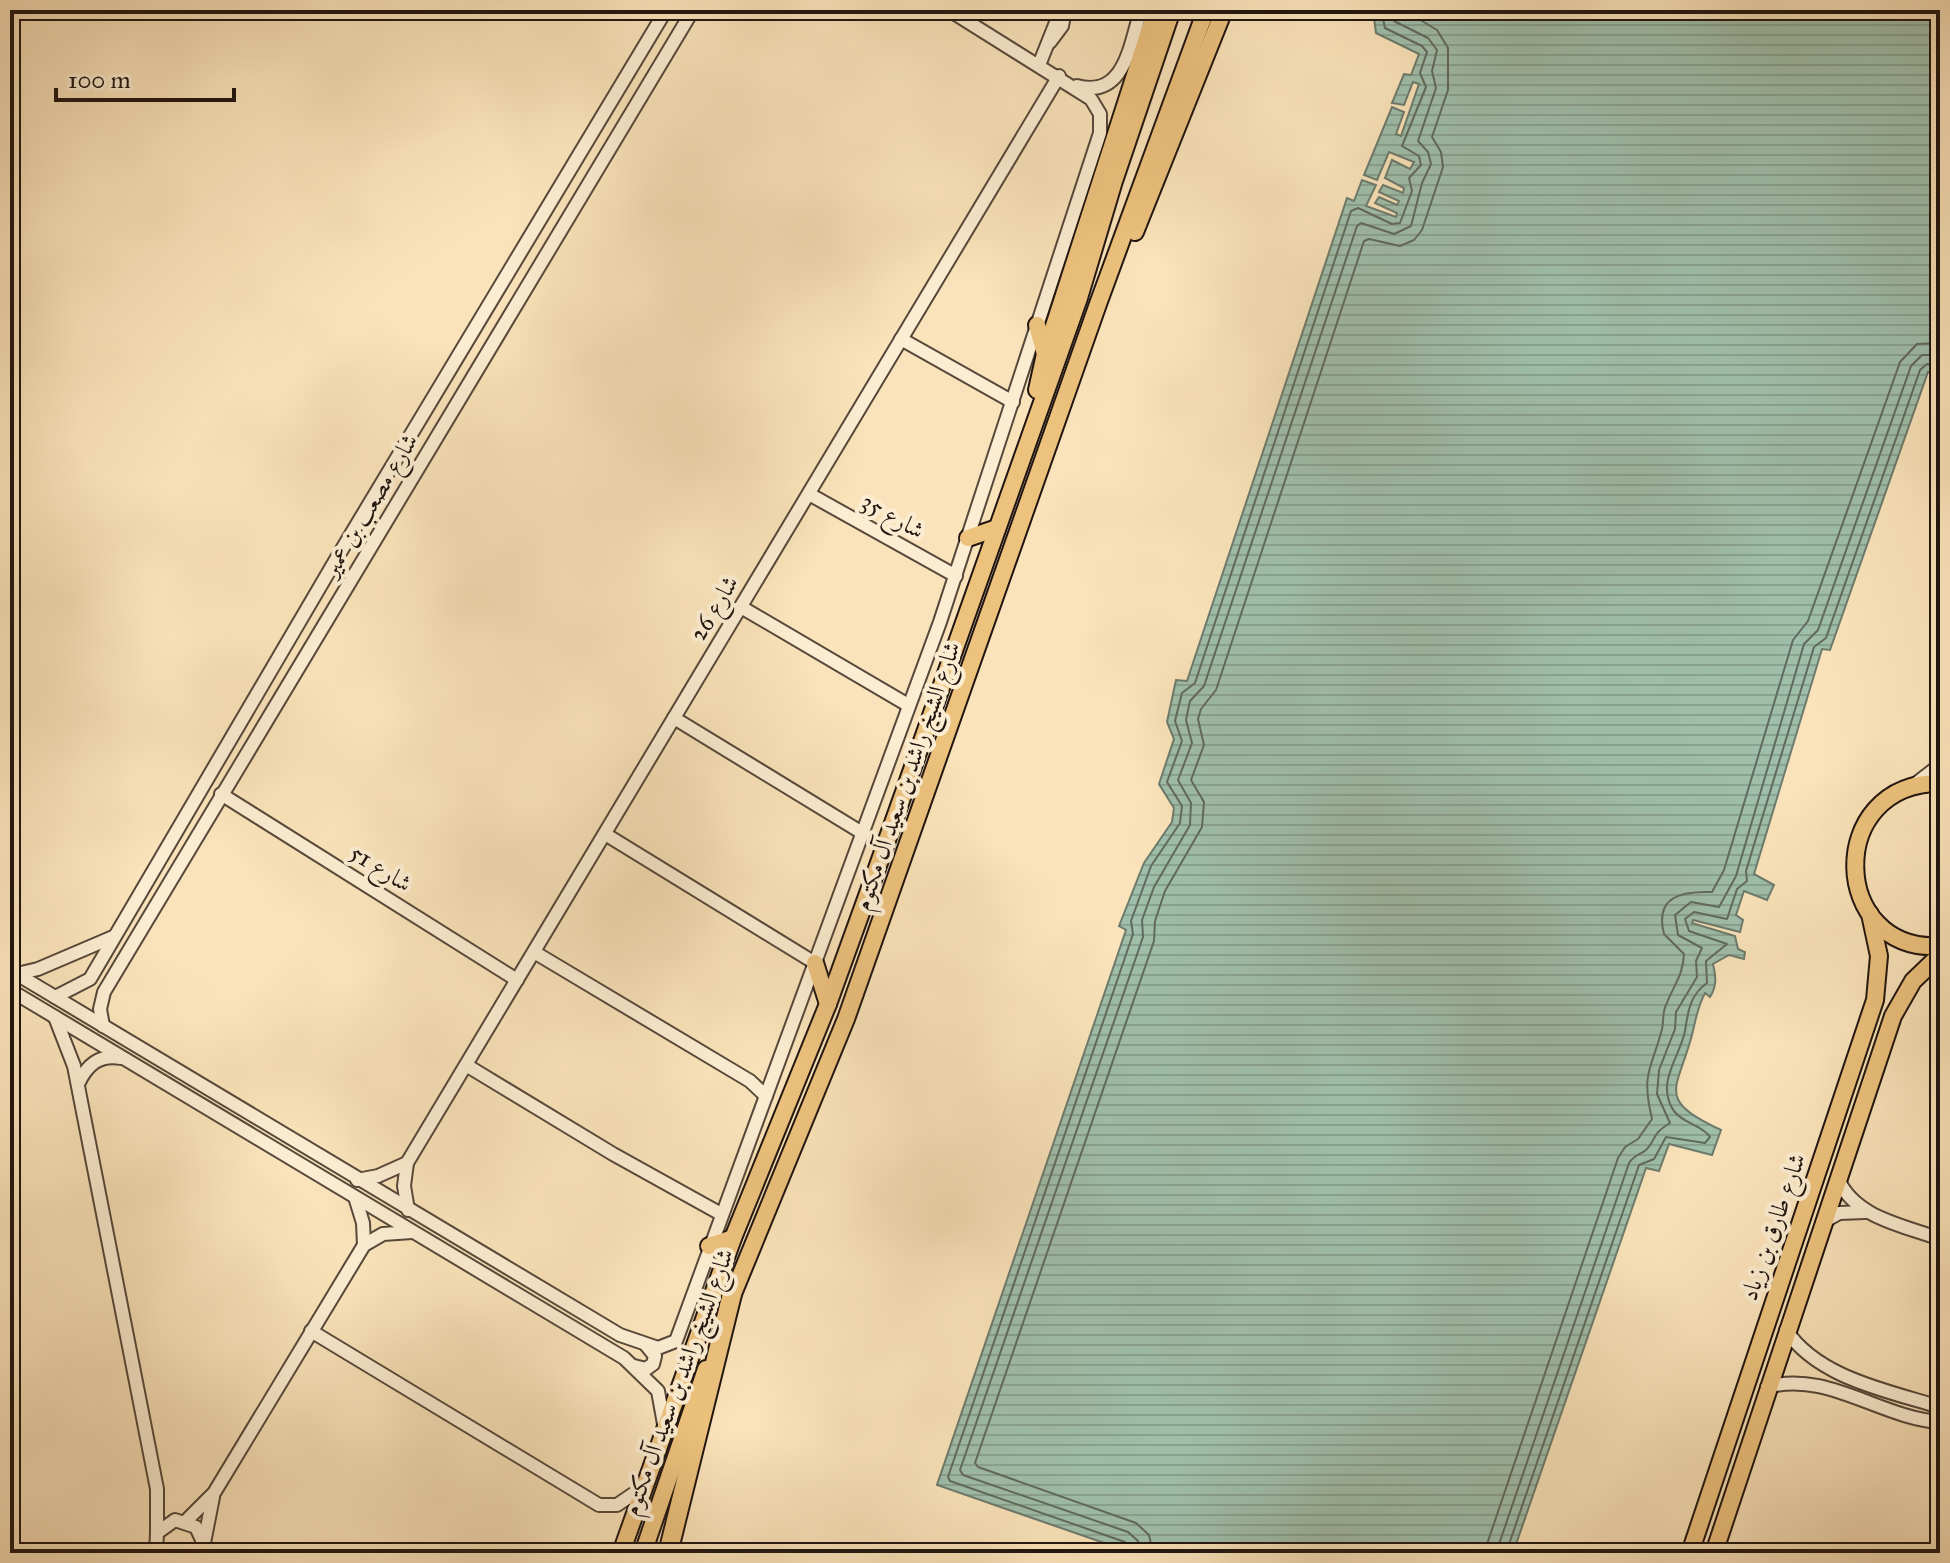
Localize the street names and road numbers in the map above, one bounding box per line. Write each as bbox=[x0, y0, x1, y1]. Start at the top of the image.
street label: شارع مصعب بن عمير bbox=[314, 428, 429, 587]
street label: شارع 35 bbox=[854, 486, 930, 550]
street label: شارع 26 bbox=[683, 570, 749, 649]
street label: شارع الشيخ راشد بن سعيد آل مكتوم bbox=[847, 638, 973, 916]
street label: شارع 51 bbox=[342, 837, 418, 903]
street label: شارع طارق بن زياد bbox=[1734, 1149, 1817, 1306]
street label: شارع الشيخ راشد بن سعيد آل مكتوم bbox=[616, 1244, 746, 1522]

